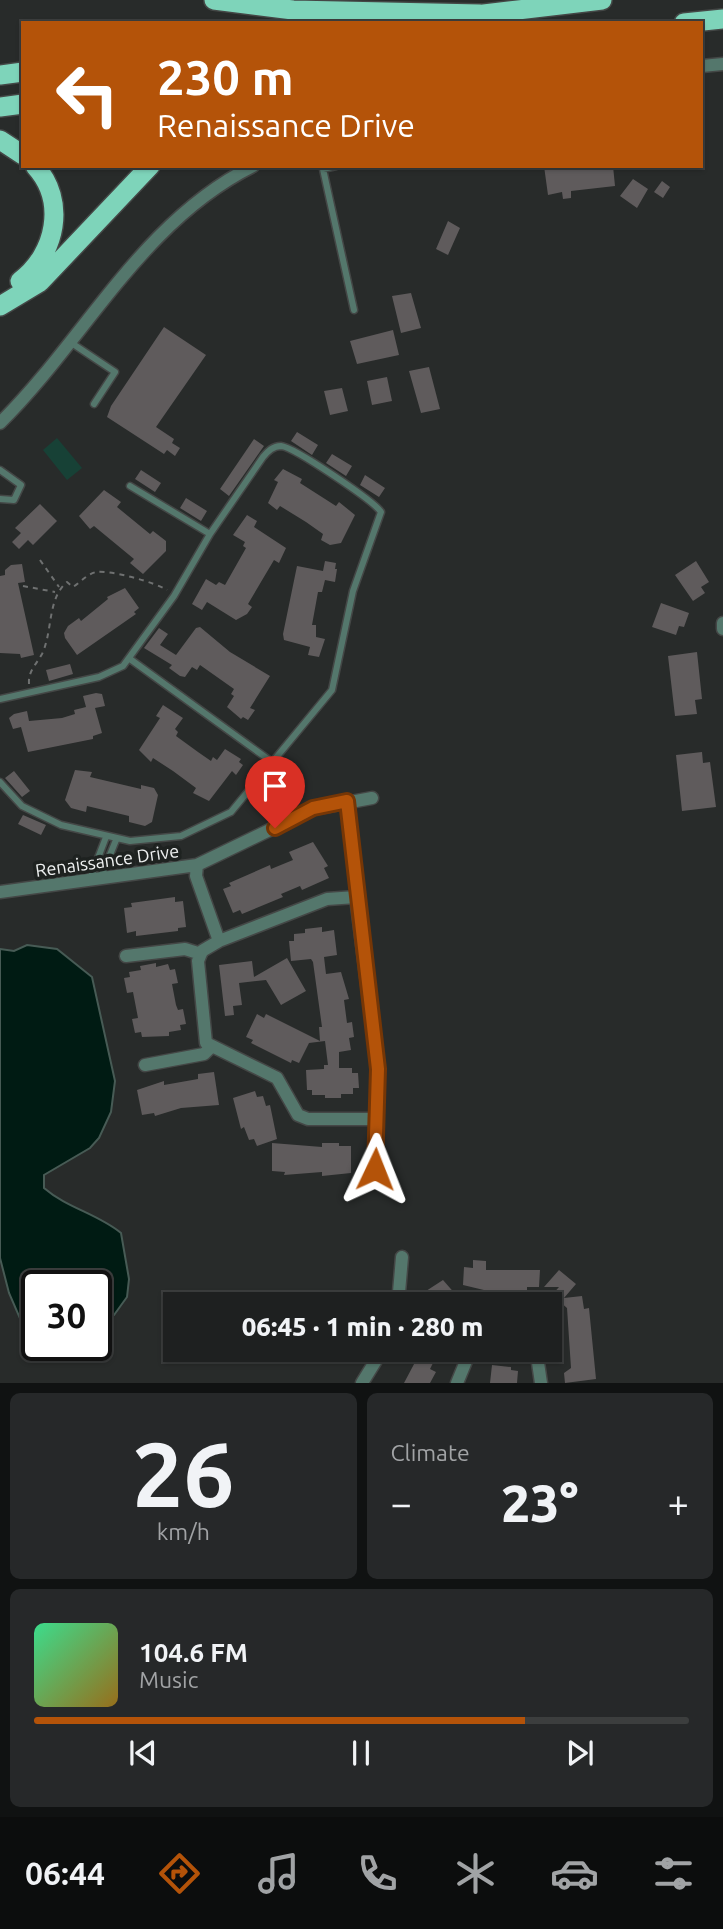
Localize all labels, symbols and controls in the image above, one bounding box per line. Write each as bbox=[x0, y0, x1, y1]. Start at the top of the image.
icon: left bbox=[42, 49, 133, 140]
text: 230 m bbox=[157, 49, 294, 104]
text: Renaissance Drive bbox=[157, 107, 415, 143]
pin bbox=[245, 756, 305, 828]
icon: arrive bbox=[256, 767, 294, 805]
street label: Renaissance Drive bbox=[34, 840, 180, 880]
position arrow bbox=[338, 1132, 412, 1206]
speed limit sign: 30 bbox=[21, 1270, 112, 1361]
text: 06:45 · 1 min · 280 m bbox=[242, 1312, 483, 1341]
text: 26 bbox=[132, 1422, 235, 1524]
text: Climate bbox=[391, 1440, 470, 1465]
text: 23° bbox=[501, 1474, 579, 1532]
text: − bbox=[391, 1482, 412, 1524]
text: + bbox=[668, 1482, 689, 1524]
text: km/h bbox=[157, 1519, 210, 1544]
text: 104.6 FM bbox=[139, 1638, 248, 1667]
text: Music bbox=[139, 1667, 198, 1692]
icon: previous bbox=[124, 1734, 162, 1772]
icon: pause bbox=[342, 1734, 380, 1772]
icon: next bbox=[561, 1734, 599, 1772]
icon: directions bbox=[155, 1849, 204, 1898]
icon: music bbox=[254, 1849, 303, 1898]
icon: phone bbox=[353, 1849, 402, 1898]
icon: climate bbox=[451, 1849, 500, 1898]
icon: car bbox=[550, 1849, 599, 1898]
icon: filters bbox=[649, 1849, 698, 1898]
text: 06:44 bbox=[25, 1855, 105, 1891]

